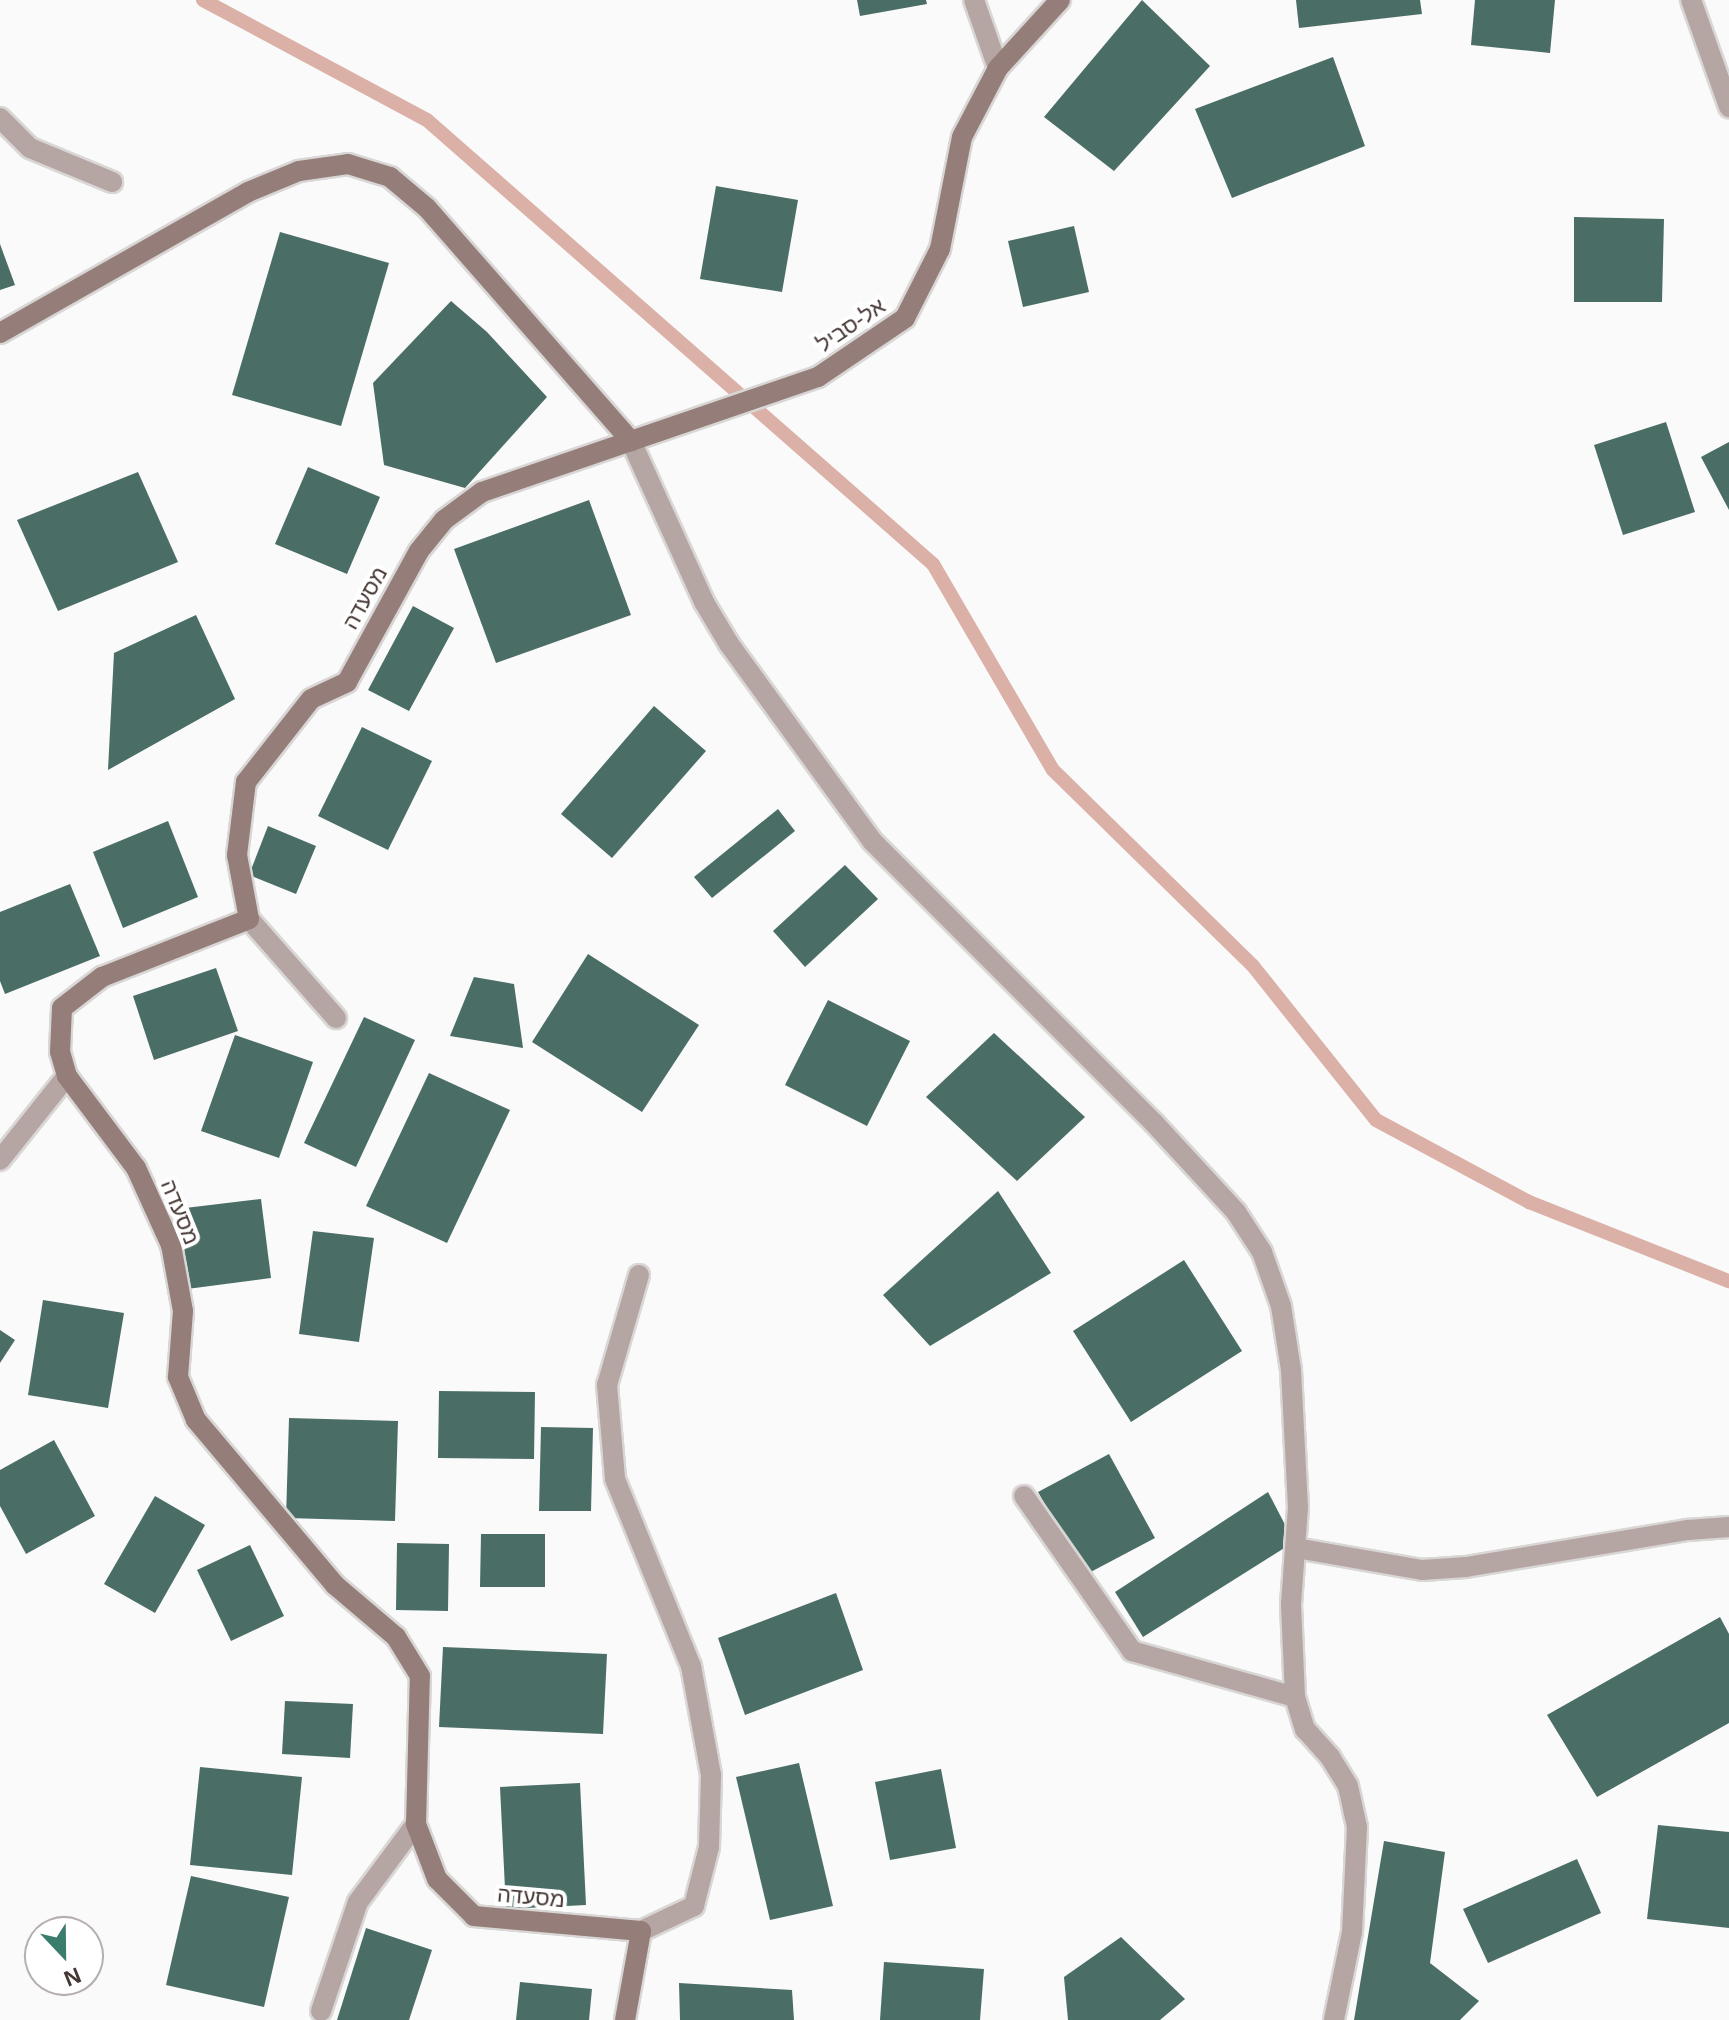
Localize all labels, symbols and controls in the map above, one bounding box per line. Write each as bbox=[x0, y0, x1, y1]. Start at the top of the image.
street label: אל-סביל bbox=[812, 293, 890, 357]
street label: מסעדה bbox=[337, 562, 393, 634]
street label: מסעדה bbox=[155, 1176, 205, 1248]
street label: מסעדה bbox=[496, 1881, 566, 1913]
north arrow bbox=[24, 1916, 104, 1996]
text: N bbox=[60, 1962, 84, 1991]

